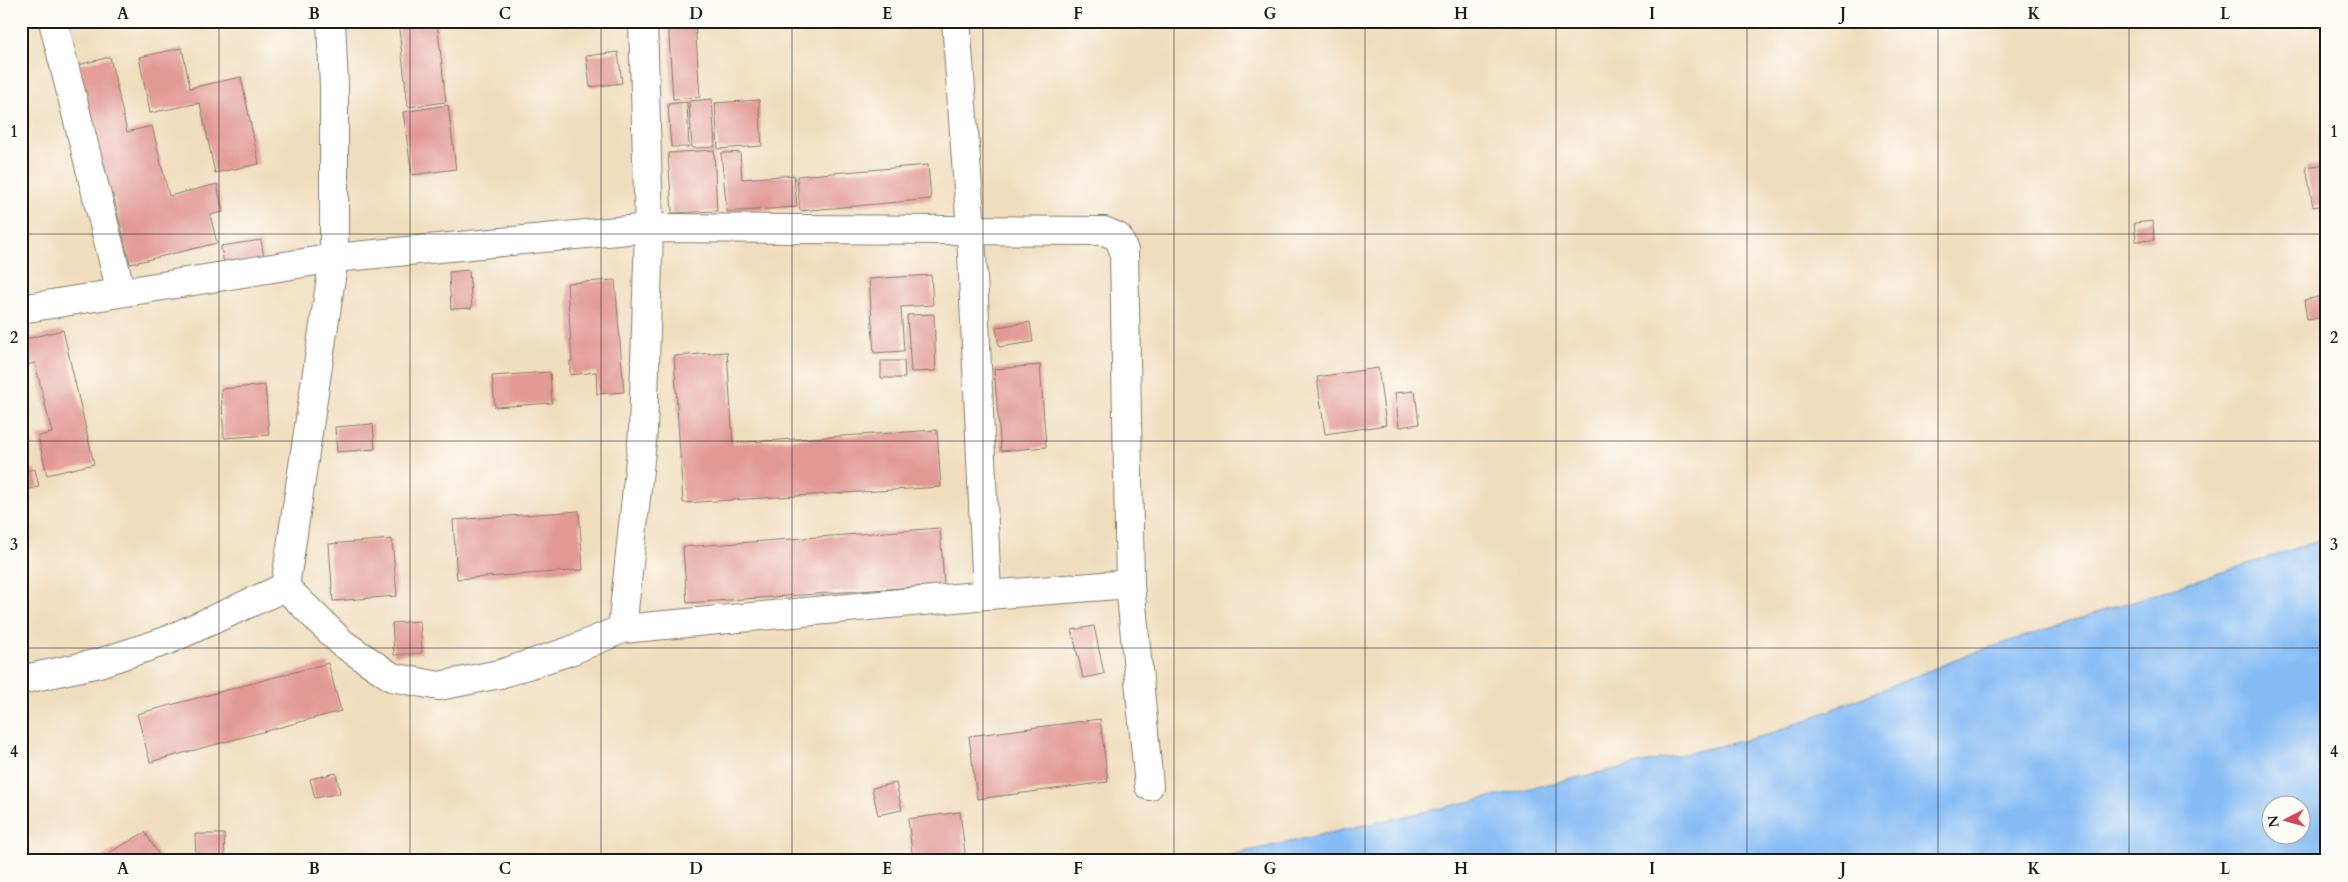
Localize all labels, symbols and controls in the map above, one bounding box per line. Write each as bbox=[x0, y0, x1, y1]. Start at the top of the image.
text: A bbox=[117, 3, 129, 25]
text: B bbox=[308, 3, 320, 25]
text: C bbox=[499, 3, 511, 25]
text: D bbox=[689, 3, 703, 25]
text: E bbox=[882, 3, 892, 25]
text: F bbox=[1073, 3, 1083, 25]
text: G bbox=[1263, 3, 1277, 25]
text: H bbox=[1454, 3, 1468, 25]
text: I bbox=[1649, 3, 1655, 25]
text: J bbox=[1838, 3, 1846, 25]
text: K bbox=[2028, 3, 2041, 25]
text: L bbox=[2220, 3, 2231, 25]
text: 1 bbox=[10, 121, 18, 143]
text: 1 bbox=[2330, 121, 2338, 143]
text: 2 bbox=[10, 327, 18, 349]
text: 2 bbox=[2330, 327, 2338, 349]
text: 3 bbox=[10, 534, 18, 556]
text: 3 bbox=[2330, 534, 2338, 556]
text: 4 bbox=[10, 741, 18, 763]
text: 4 bbox=[2330, 741, 2338, 763]
north arrow bbox=[2260, 794, 2310, 844]
text: N bbox=[2263, 814, 2284, 828]
text: A bbox=[117, 858, 129, 880]
text: B bbox=[308, 858, 320, 880]
text: C bbox=[499, 858, 511, 880]
text: D bbox=[689, 858, 703, 880]
text: E bbox=[882, 858, 892, 880]
text: F bbox=[1073, 858, 1083, 880]
text: G bbox=[1263, 858, 1277, 880]
text: H bbox=[1454, 858, 1468, 880]
text: I bbox=[1649, 858, 1655, 880]
text: J bbox=[1838, 858, 1846, 880]
text: K bbox=[2028, 858, 2041, 880]
text: L bbox=[2220, 858, 2231, 880]

